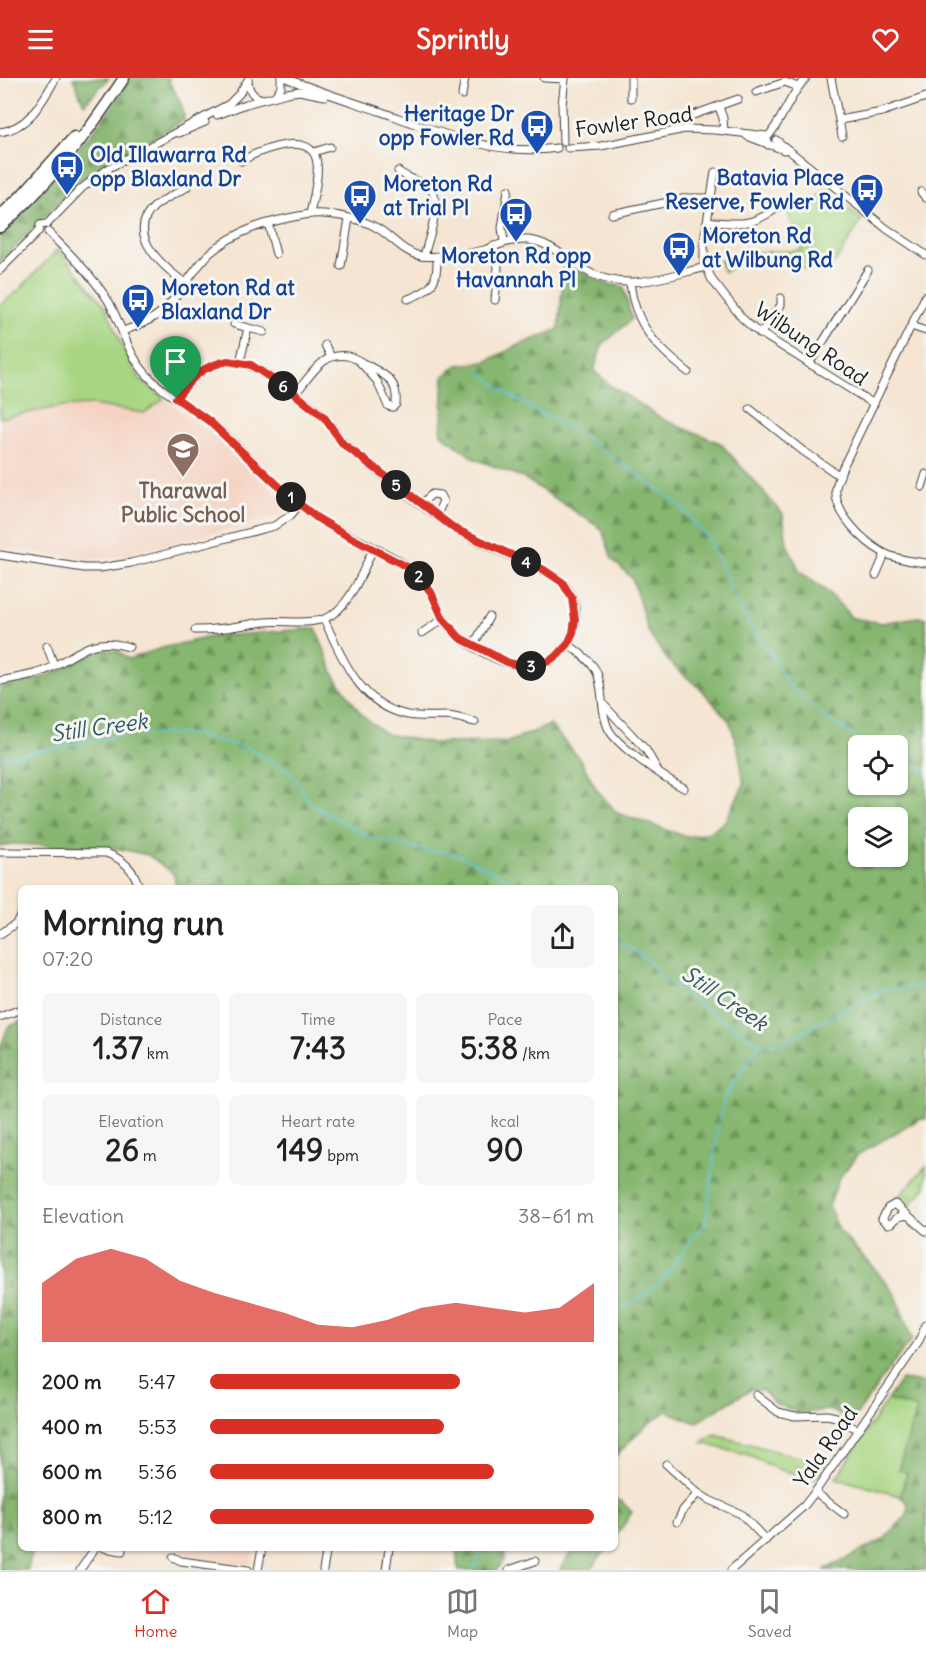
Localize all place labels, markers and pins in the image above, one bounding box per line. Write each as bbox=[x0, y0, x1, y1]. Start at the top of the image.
place label: Heritage Dr opp Fowler Rd bbox=[379, 100, 515, 151]
bus stop icon: Heritage Dr opp Fowler Rd bbox=[519, 108, 555, 155]
place label: Old Illawarra Rd opp Blaxland Dr bbox=[90, 141, 248, 192]
bus stop icon: Old Illawarra Rd opp Blaxland Dr bbox=[49, 149, 85, 196]
place label: Batavia Place Reserve, Fowler Rd bbox=[665, 164, 845, 215]
place label: Moreton Rd at Trial Pl bbox=[383, 170, 493, 221]
bus stop icon: Batavia Place Reserve, Fowler Rd bbox=[849, 172, 885, 219]
bus stop icon: Moreton Rd at Trial Pl bbox=[342, 178, 378, 225]
bus stop icon: Moreton Rd opp Havannah Pl bbox=[498, 196, 534, 243]
place label: Moreton Rd at Wilbung Rd bbox=[702, 222, 834, 273]
bus stop icon: Moreton Rd at Wilbung Rd bbox=[661, 230, 697, 277]
place label: Moreton Rd opp Havannah Pl bbox=[441, 242, 591, 293]
place label: Moreton Rd at Blaxland Dr bbox=[161, 274, 296, 325]
bus stop icon: Moreton Rd at Blaxland Dr bbox=[120, 282, 156, 329]
pin bbox=[150, 336, 201, 398]
pin: 6 bbox=[268, 371, 298, 401]
school or university icon: Tharawal Public School bbox=[165, 431, 201, 478]
pin: 5 bbox=[381, 470, 411, 500]
place label: Tharawal Public School bbox=[121, 477, 245, 528]
pin: 1 bbox=[276, 482, 306, 512]
pin: 4 bbox=[511, 547, 541, 577]
pin: 2 bbox=[404, 561, 434, 591]
pin: 3 bbox=[516, 651, 546, 681]

